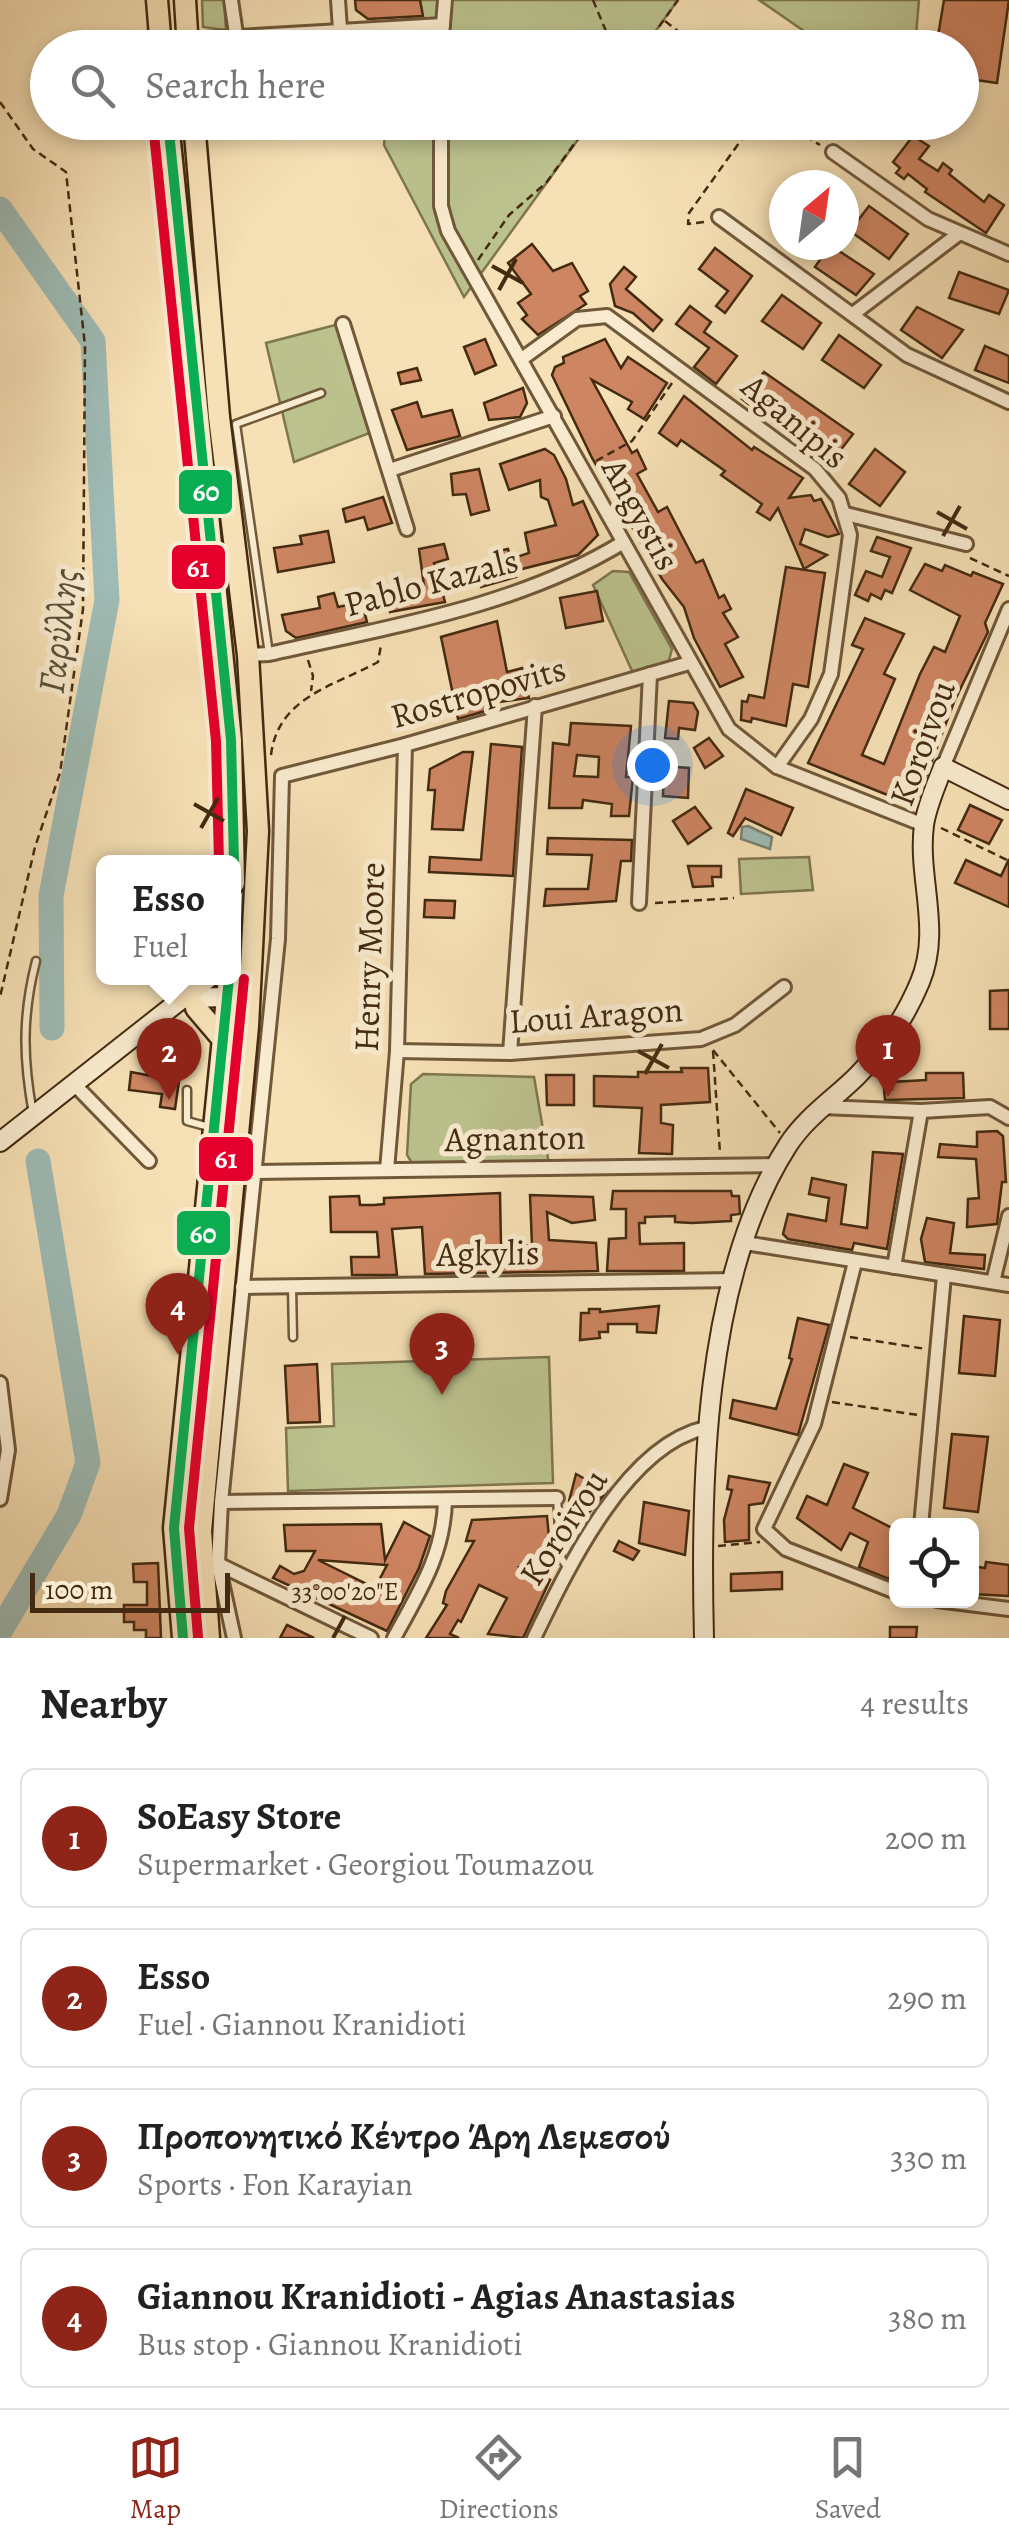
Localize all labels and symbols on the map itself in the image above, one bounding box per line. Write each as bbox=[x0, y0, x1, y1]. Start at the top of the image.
north arrow bbox=[769, 170, 859, 260]
street label: Aganipis bbox=[731, 362, 858, 480]
street label: Angystis bbox=[590, 448, 691, 579]
line badge: 60 bbox=[177, 468, 234, 516]
text: 60 bbox=[192, 473, 220, 511]
street label: Pablo Kazals bbox=[339, 536, 523, 628]
line badge: 61 bbox=[170, 543, 227, 591]
text: 61 bbox=[186, 549, 210, 587]
water label: Γαρύλλης bbox=[25, 566, 91, 696]
street label: Rostropovits bbox=[385, 644, 571, 740]
street label: Koroivou bbox=[877, 674, 967, 812]
your location bbox=[627, 740, 678, 791]
street label: Henry Moore bbox=[342, 861, 396, 1053]
street label: Loui Aragon bbox=[507, 985, 685, 1045]
pin: 1 bbox=[856, 1014, 920, 1097]
pin: 2 bbox=[136, 1018, 202, 1100]
street label: Agnanton bbox=[443, 1113, 586, 1163]
line badge: 61 bbox=[197, 1135, 255, 1183]
text: 61 bbox=[214, 1140, 238, 1178]
line badge: 60 bbox=[175, 1209, 232, 1257]
text: 60 bbox=[189, 1215, 217, 1253]
street label: Agkylis bbox=[435, 1228, 540, 1278]
pin: 4 bbox=[146, 1272, 210, 1355]
pin: 3 bbox=[410, 1312, 474, 1395]
street label: Koroivou bbox=[507, 1459, 619, 1595]
scale bar bbox=[30, 1568, 230, 1612]
text: 33°00'20"E bbox=[292, 1575, 398, 1609]

